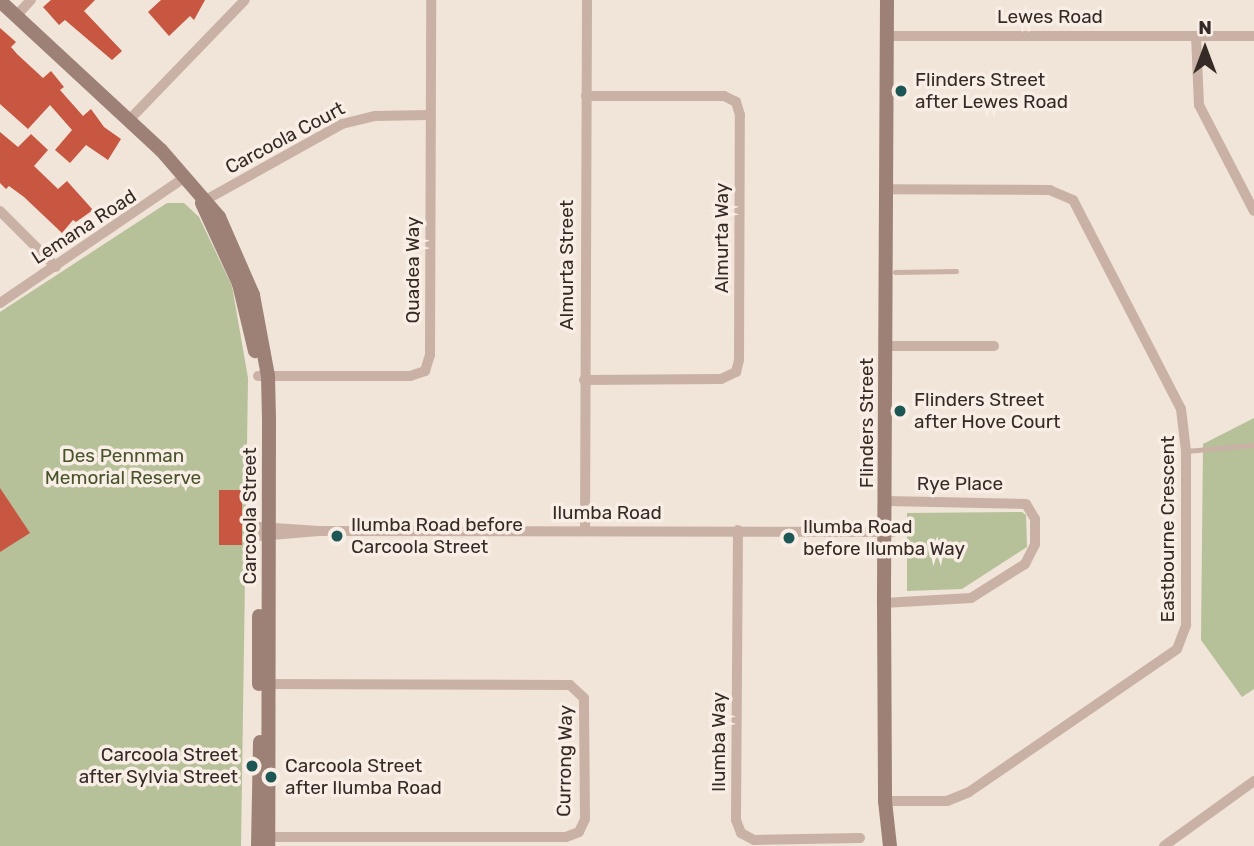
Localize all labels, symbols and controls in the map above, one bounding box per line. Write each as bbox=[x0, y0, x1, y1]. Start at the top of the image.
street label: Lewes Road bbox=[997, 6, 1103, 28]
north arrow bbox=[1170, 14, 1240, 84]
text: N bbox=[1198, 16, 1212, 39]
place label: Flinders Street after Lewes Road bbox=[915, 69, 1069, 113]
marker: Flinders Street after Lewes Road bbox=[893, 83, 909, 99]
street label: Carcoola Court bbox=[221, 97, 349, 179]
street label: Almurta Way bbox=[711, 182, 733, 294]
street label: Lemana Road bbox=[27, 185, 141, 269]
street label: Almurta Street bbox=[556, 200, 578, 330]
street label: Quadea Way bbox=[402, 216, 424, 324]
street label: Flinders Street bbox=[856, 358, 878, 488]
place label: Flinders Street after Hove Court bbox=[914, 389, 1061, 433]
marker: Flinders Street after Hove Court bbox=[892, 403, 908, 419]
street label: Eastbourne Crescent bbox=[1157, 436, 1179, 622]
park label: Des Pennman Memorial Reserve bbox=[45, 445, 201, 489]
street label: Carcoola Street bbox=[239, 447, 261, 585]
street label: Rye Place bbox=[917, 473, 1003, 495]
street label: Ilumba Road bbox=[552, 502, 662, 524]
place label: Ilumba Road before Carcoola Street bbox=[351, 514, 523, 558]
place label: Ilumba Road before Ilumba Way bbox=[803, 516, 965, 560]
marker: Ilumba Road before Carcoola Street bbox=[329, 528, 345, 544]
marker: Ilumba Road before Ilumba Way bbox=[781, 530, 797, 546]
street label: Ilumba Way bbox=[708, 692, 730, 792]
street label: Currong Way bbox=[553, 705, 577, 817]
place label: Carcoola Street after Sylvia Street bbox=[78, 744, 238, 788]
place label: Carcoola Street after Ilumba Road bbox=[285, 755, 442, 799]
marker: Carcoola Street after Sylvia Street bbox=[244, 758, 260, 774]
marker: Carcoola Street after Ilumba Road bbox=[263, 769, 279, 785]

